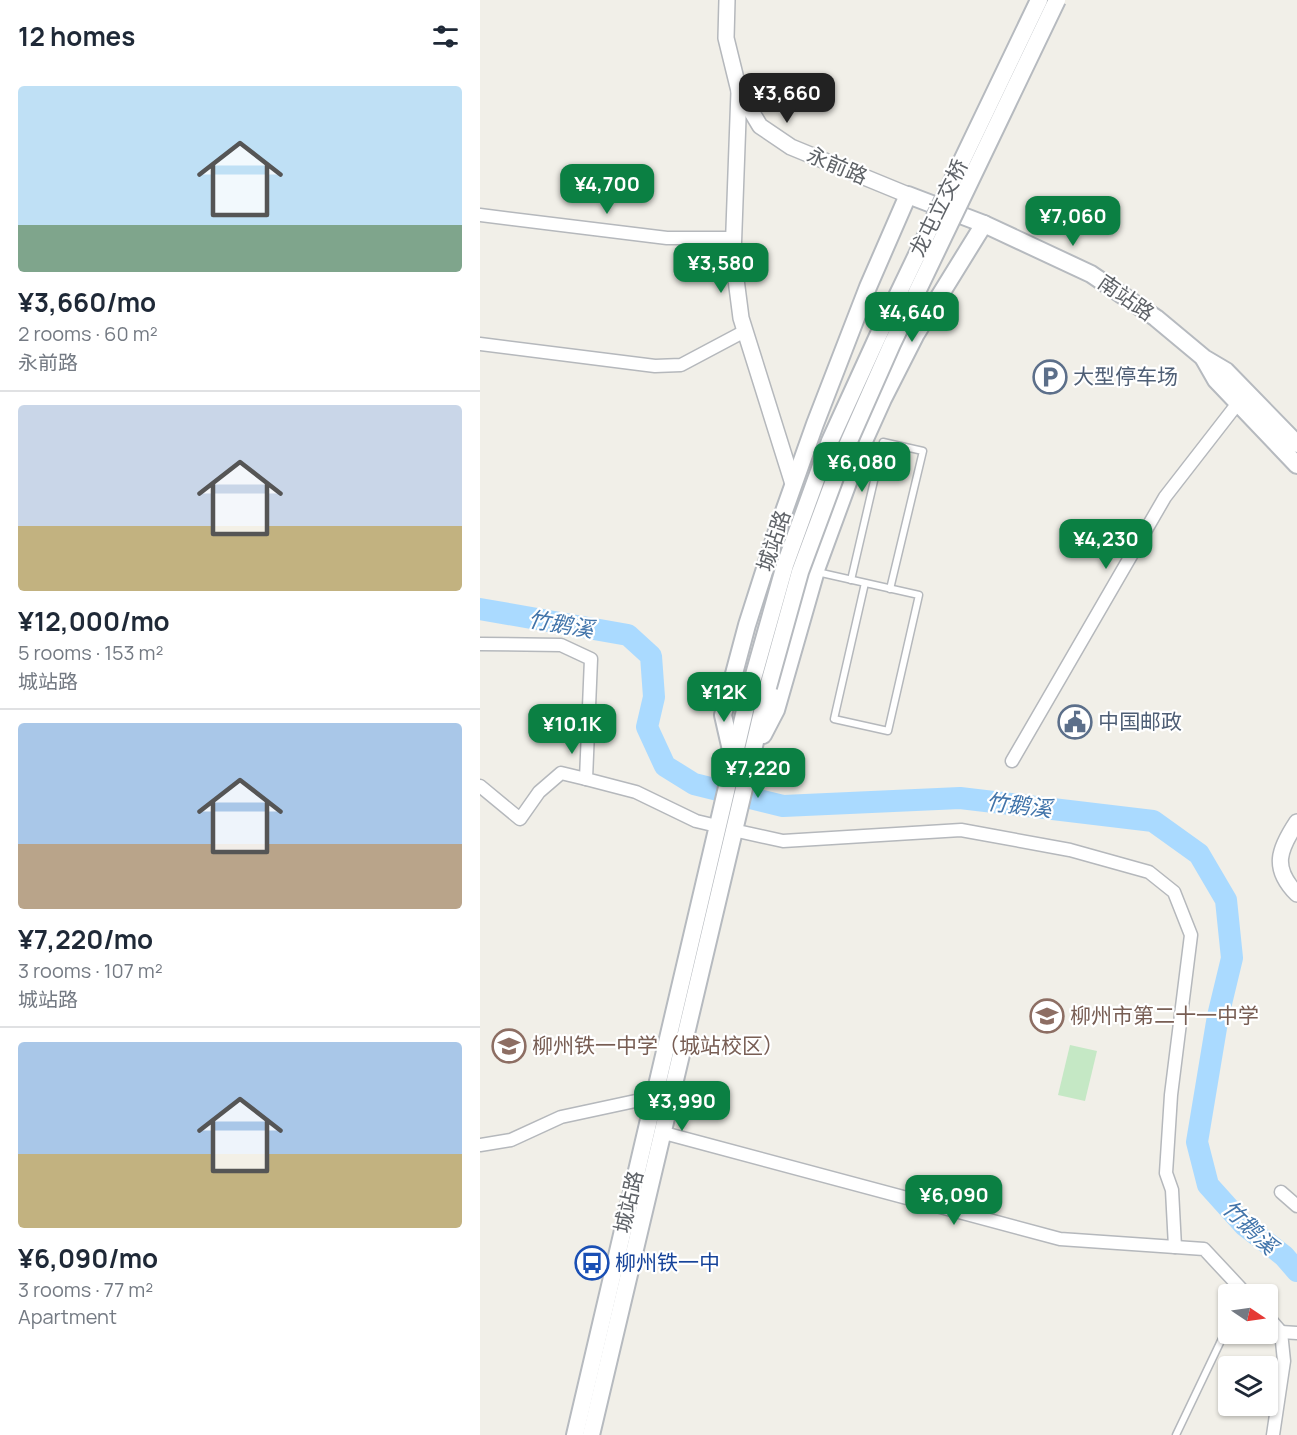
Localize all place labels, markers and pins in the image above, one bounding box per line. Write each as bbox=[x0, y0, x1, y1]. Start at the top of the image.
pin: ¥3,660 bbox=[738, 73, 836, 124]
pin: ¥4,700 bbox=[558, 164, 656, 215]
pin: ¥7,060 bbox=[1024, 196, 1122, 247]
pin: ¥3,580 bbox=[672, 243, 770, 294]
pin: ¥4,640 bbox=[863, 292, 961, 343]
parking icon: 大型停车场 bbox=[1032, 359, 1068, 395]
place label: 大型停车场 bbox=[1073, 362, 1178, 390]
pin: ¥6,080 bbox=[813, 442, 911, 493]
pin: ¥4,230 bbox=[1057, 519, 1155, 570]
pin: ¥12K bbox=[688, 672, 760, 723]
pin: ¥10.1K bbox=[523, 704, 621, 755]
public building icon: 中国邮政 bbox=[1057, 704, 1093, 740]
place label: 中国邮政 bbox=[1098, 707, 1182, 735]
pin: ¥7,220 bbox=[709, 748, 807, 799]
school or university icon: 柳州市第二十一中学 bbox=[1029, 998, 1065, 1034]
place label: 柳州市第二十一中学 bbox=[1070, 1001, 1259, 1029]
school or university icon: 柳州铁一中学（城站校区） bbox=[491, 1028, 527, 1064]
place label: 柳州铁一中学（城站校区） bbox=[532, 1031, 784, 1059]
pin: ¥3,990 bbox=[633, 1081, 731, 1132]
pin: ¥6,090 bbox=[905, 1175, 1003, 1226]
bus stop icon: 柳州铁一中 bbox=[574, 1245, 610, 1281]
place label: 柳州铁一中 bbox=[615, 1248, 720, 1276]

